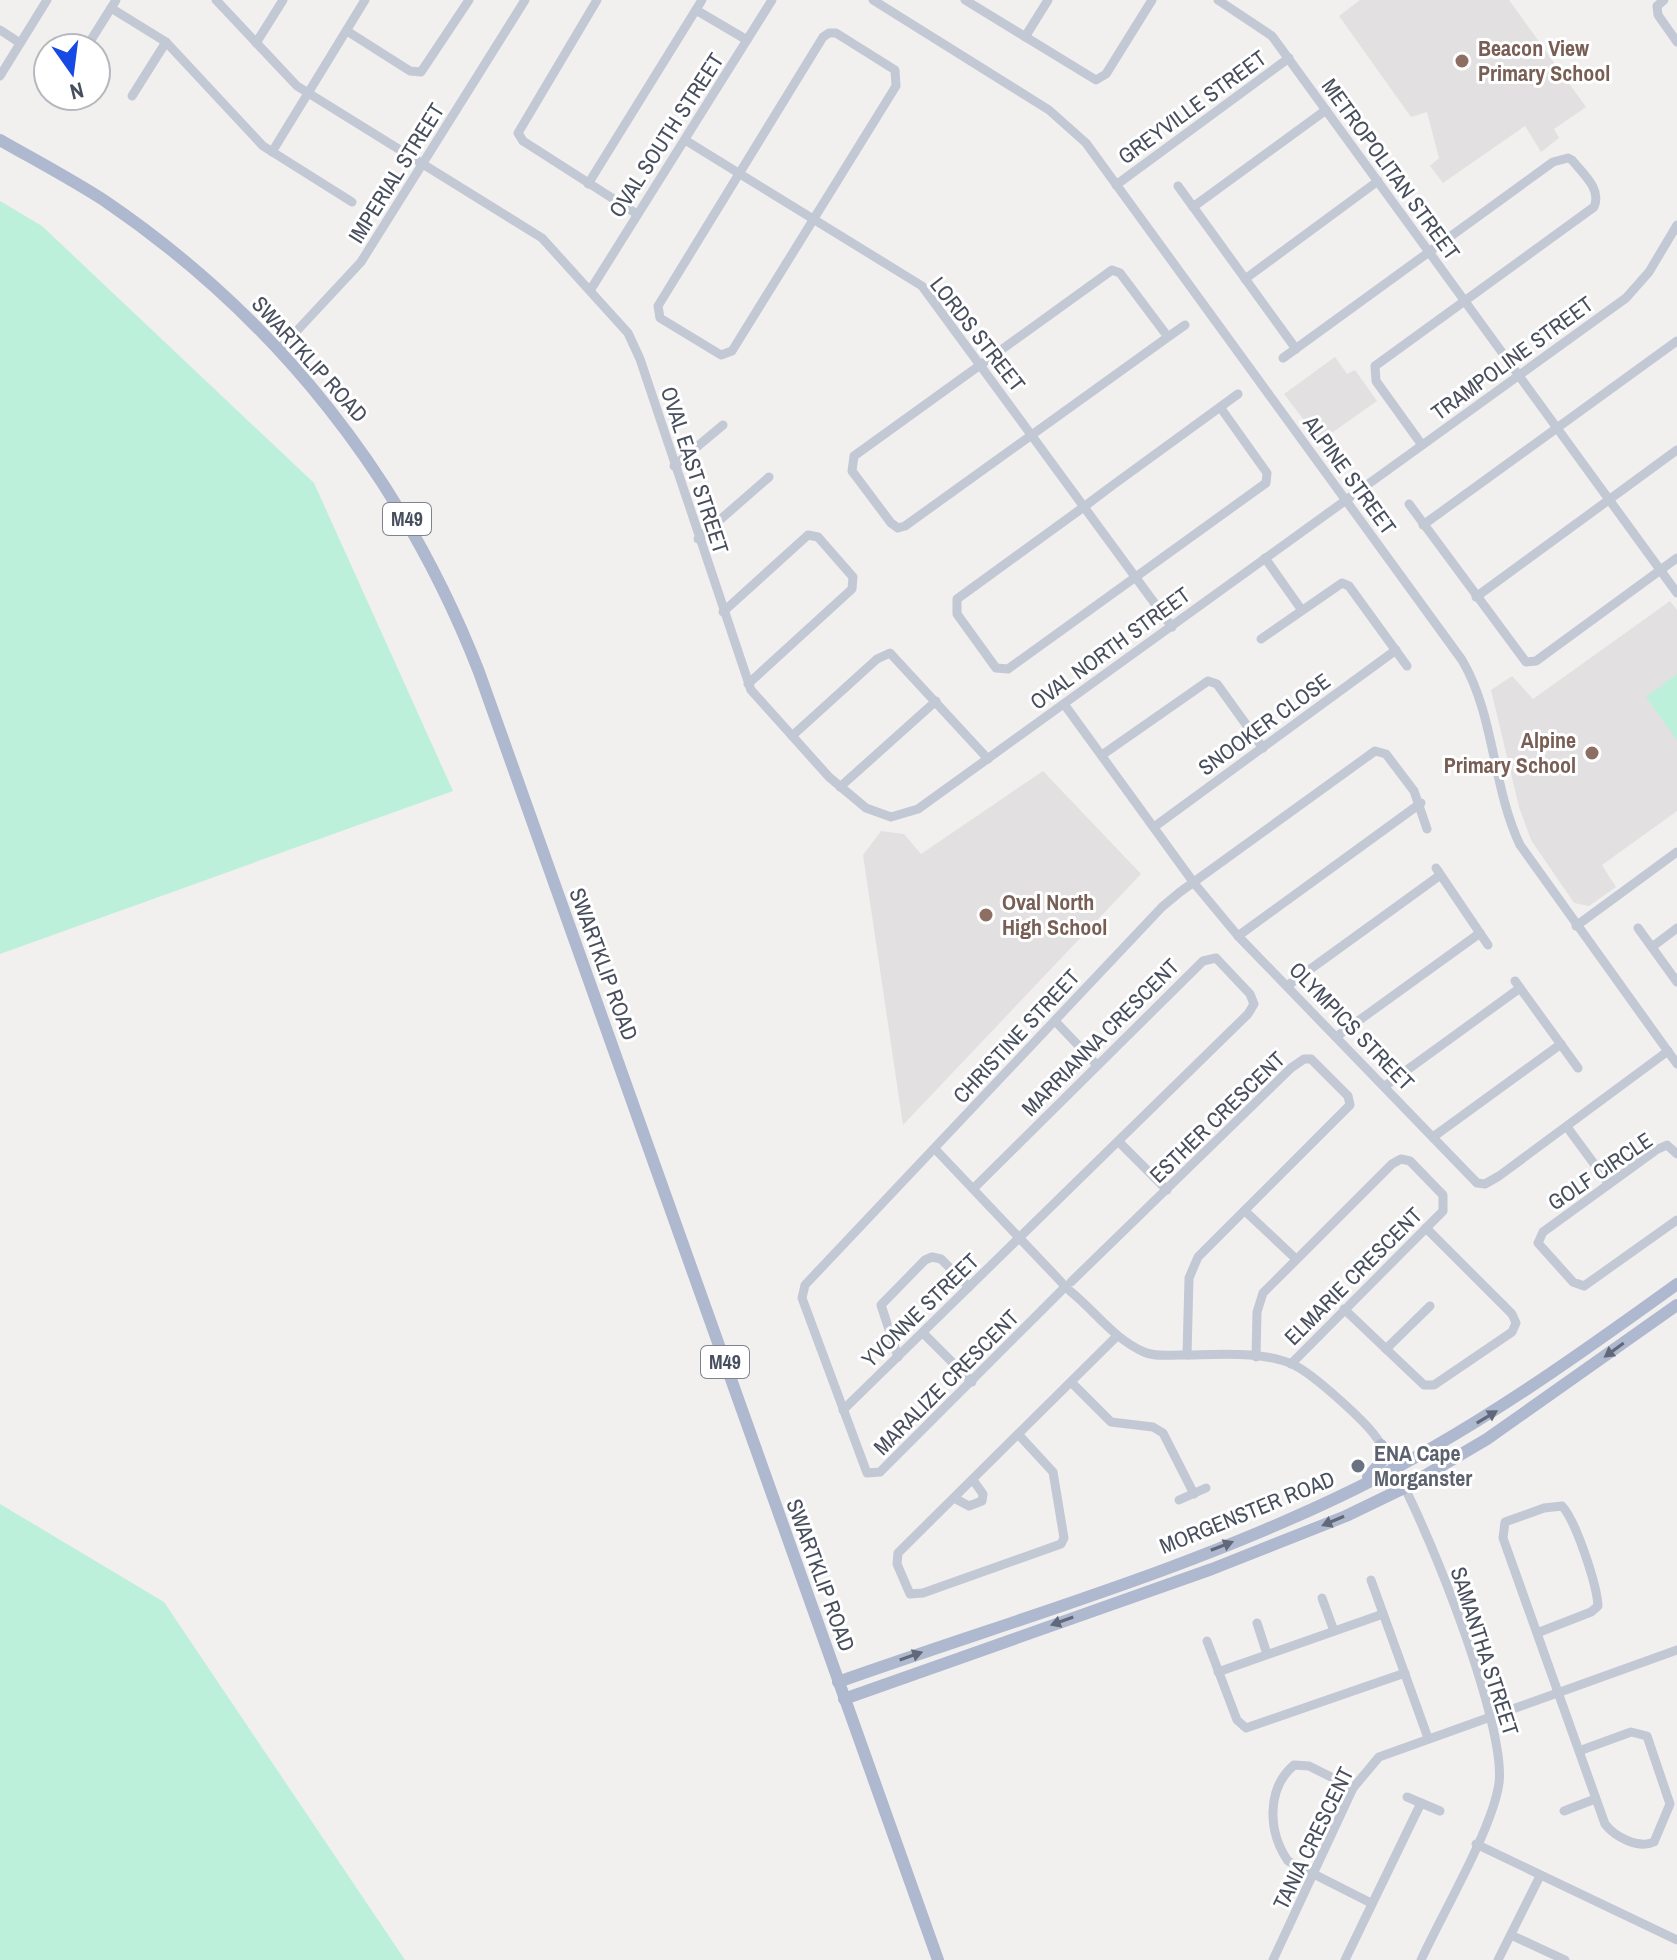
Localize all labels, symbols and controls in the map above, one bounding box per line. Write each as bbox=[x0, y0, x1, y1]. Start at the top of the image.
north arrow bbox=[32, 32, 112, 112]
place label: Beacon View Primary School bbox=[1478, 33, 1610, 88]
street label: GREYVILLE STREET bbox=[1112, 43, 1272, 171]
street label: OVAL SOUTH STREET bbox=[602, 47, 730, 223]
marker: Beacon View Primary School bbox=[1453, 52, 1471, 70]
street label: METROPOLITAN STREET bbox=[1315, 72, 1467, 266]
text: N bbox=[67, 75, 87, 108]
street label: IMPERIAL STREET bbox=[341, 97, 451, 249]
street label: LORDS STREET bbox=[924, 270, 1032, 398]
street label: SWARTKLIP ROAD bbox=[245, 289, 375, 429]
street label: TRAMPOLINE STREET bbox=[1425, 289, 1599, 427]
street label: OVAL EAST STREET bbox=[654, 383, 736, 557]
street label: ALPINE STREET bbox=[1296, 409, 1403, 541]
road number: M49 bbox=[383, 503, 431, 535]
street label: OVAL NORTH STREET bbox=[1024, 580, 1196, 716]
street label: SNOOKER CLOSE bbox=[1192, 666, 1336, 782]
place label: Alpine Primary School bbox=[1444, 725, 1576, 780]
marker: Alpine Primary School bbox=[1583, 744, 1601, 762]
street label: SWARTKLIP ROAD bbox=[563, 884, 645, 1044]
place label: Oval North High School bbox=[1002, 887, 1107, 942]
marker: Oval North High School bbox=[977, 906, 995, 924]
street label: MARRIANNA CRESCENT bbox=[1015, 952, 1185, 1122]
street label: OLYMPICS STREET bbox=[1283, 955, 1421, 1097]
street label: CHRISTINE STREET bbox=[946, 962, 1086, 1110]
street label: ESTHER CRESCENT bbox=[1143, 1045, 1291, 1189]
street label: GOLF CIRCLE bbox=[1542, 1125, 1658, 1217]
street label: ELMARIE CRESCENT bbox=[1278, 1201, 1428, 1351]
street label: YVONNE STREET bbox=[855, 1246, 985, 1374]
street label: MARALIZE CRESCENT bbox=[867, 1303, 1025, 1461]
one-way arrow bbox=[1603, 1342, 1624, 1358]
road number: M49 bbox=[701, 1346, 749, 1378]
one-way arrow bbox=[1476, 1410, 1498, 1424]
place label: ENA Cape Morganster bbox=[1374, 1438, 1472, 1493]
marker: ENA Cape Morganster bbox=[1349, 1457, 1367, 1475]
street label: MORGENSTER ROAD bbox=[1155, 1463, 1339, 1561]
street label: SWARTKLIP ROAD bbox=[780, 1495, 862, 1655]
one-way arrow bbox=[1321, 1515, 1345, 1528]
one-way arrow bbox=[1210, 1539, 1234, 1552]
street label: SAMANTHA STREET bbox=[1444, 1563, 1526, 1739]
one-way arrow bbox=[1050, 1615, 1074, 1628]
one-way arrow bbox=[899, 1649, 923, 1661]
street label: TANIA CRESCENT bbox=[1266, 1762, 1360, 1914]

